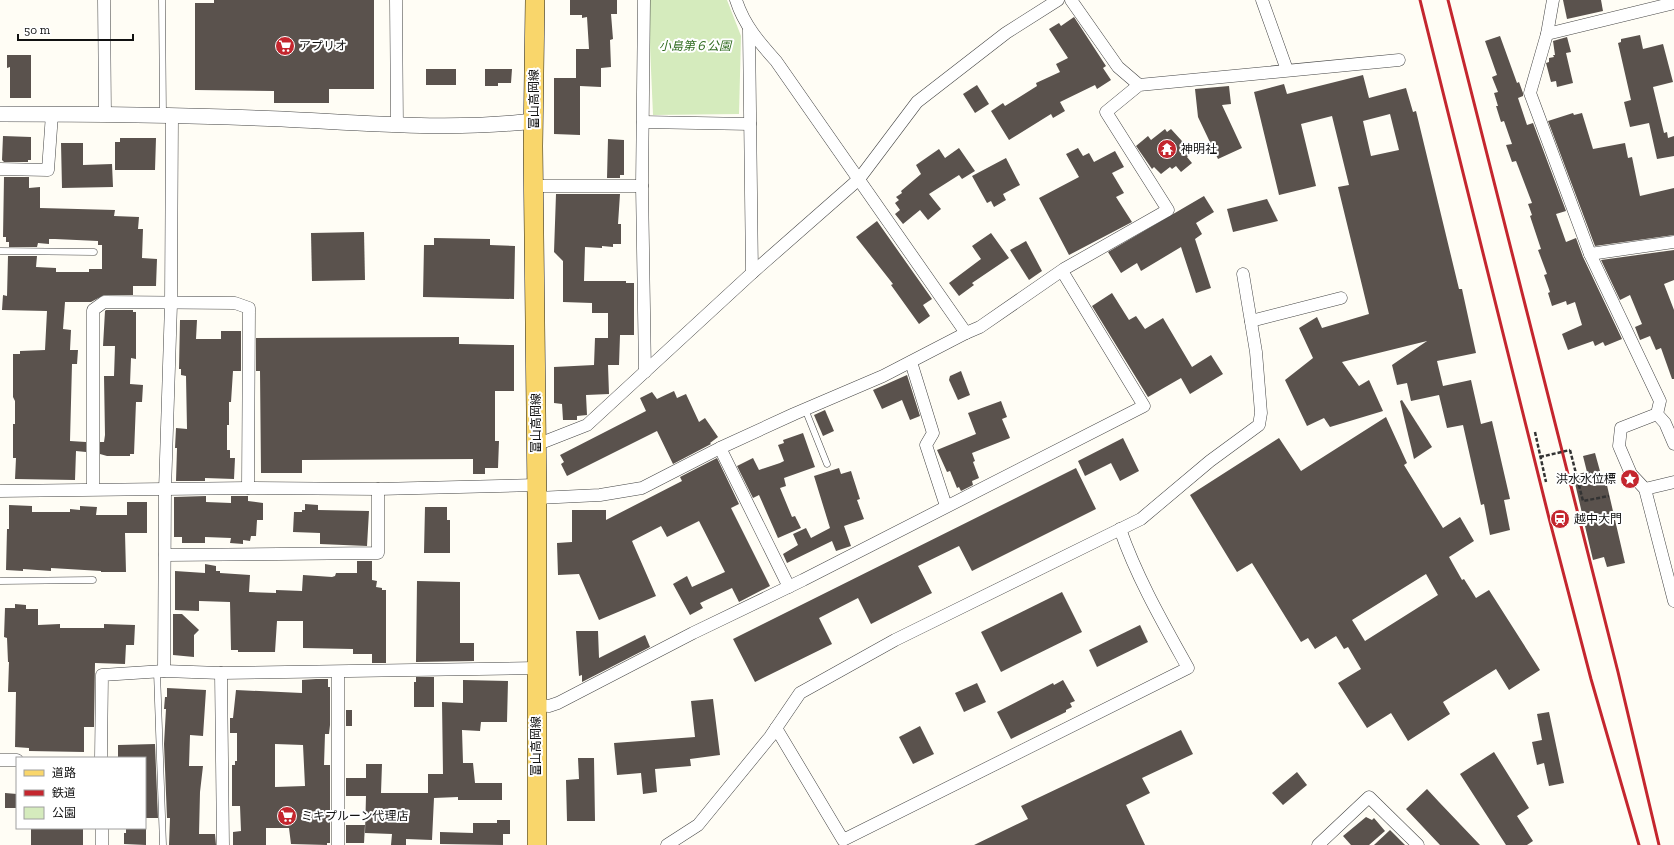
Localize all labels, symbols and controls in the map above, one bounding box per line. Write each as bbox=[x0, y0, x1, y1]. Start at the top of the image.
scale bar bbox=[18, 16, 133, 42]
text: 50 m bbox=[24, 23, 51, 37]
supermarket icon: アプリオ bbox=[274, 35, 296, 57]
place label: アプリオ bbox=[299, 39, 347, 53]
park label: 小島第６公園 bbox=[659, 39, 733, 53]
street label: 富山高岡線 bbox=[527, 69, 541, 129]
temple icon: 神明社 bbox=[1156, 138, 1178, 160]
place label: 神明社 bbox=[1181, 142, 1217, 156]
street label: 富山高岡線 bbox=[529, 393, 543, 453]
place icon: 洪水水位標 bbox=[1619, 468, 1641, 490]
place label: 洪水水位標 bbox=[1556, 472, 1616, 486]
station icon: 越中大門 bbox=[1549, 508, 1571, 530]
place label: 越中大門 bbox=[1574, 512, 1622, 526]
street label: 富山高岡線 bbox=[529, 716, 543, 776]
legend bbox=[16, 757, 146, 829]
text: 道路 bbox=[52, 766, 76, 780]
text: 鉄道 bbox=[52, 786, 76, 800]
supermarket icon: ミキプルーン代理店 bbox=[276, 805, 298, 827]
text: 公園 bbox=[52, 806, 76, 820]
place label: ミキプルーン代理店 bbox=[301, 809, 408, 823]

